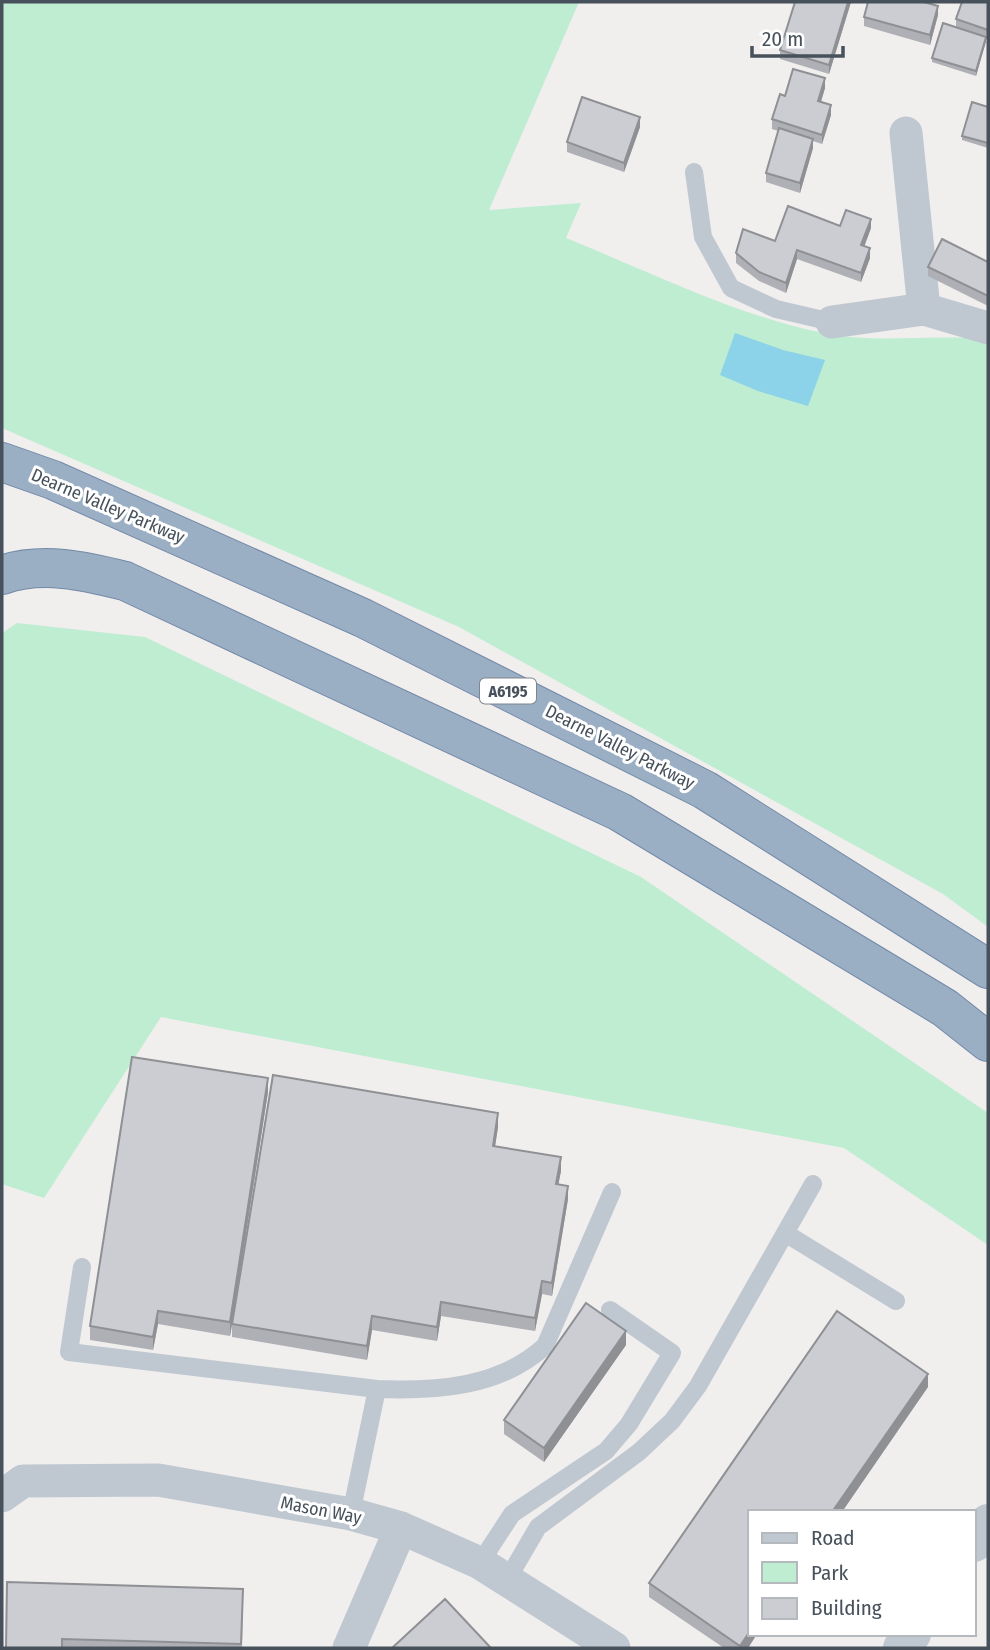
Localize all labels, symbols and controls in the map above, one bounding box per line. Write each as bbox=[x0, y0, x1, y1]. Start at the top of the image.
scale bar bbox=[752, 14, 843, 58]
text: 20 m bbox=[762, 26, 803, 52]
street label: Dearne Valley Parkway bbox=[28, 464, 188, 548]
road number: A6195 bbox=[480, 678, 536, 704]
street label: Dearne Valley Parkway bbox=[542, 700, 698, 794]
street label: Mason Way bbox=[279, 1491, 363, 1529]
legend bbox=[748, 1510, 976, 1636]
text: Road bbox=[811, 1525, 855, 1551]
text: Park bbox=[811, 1560, 849, 1586]
text: Building bbox=[811, 1595, 882, 1621]

